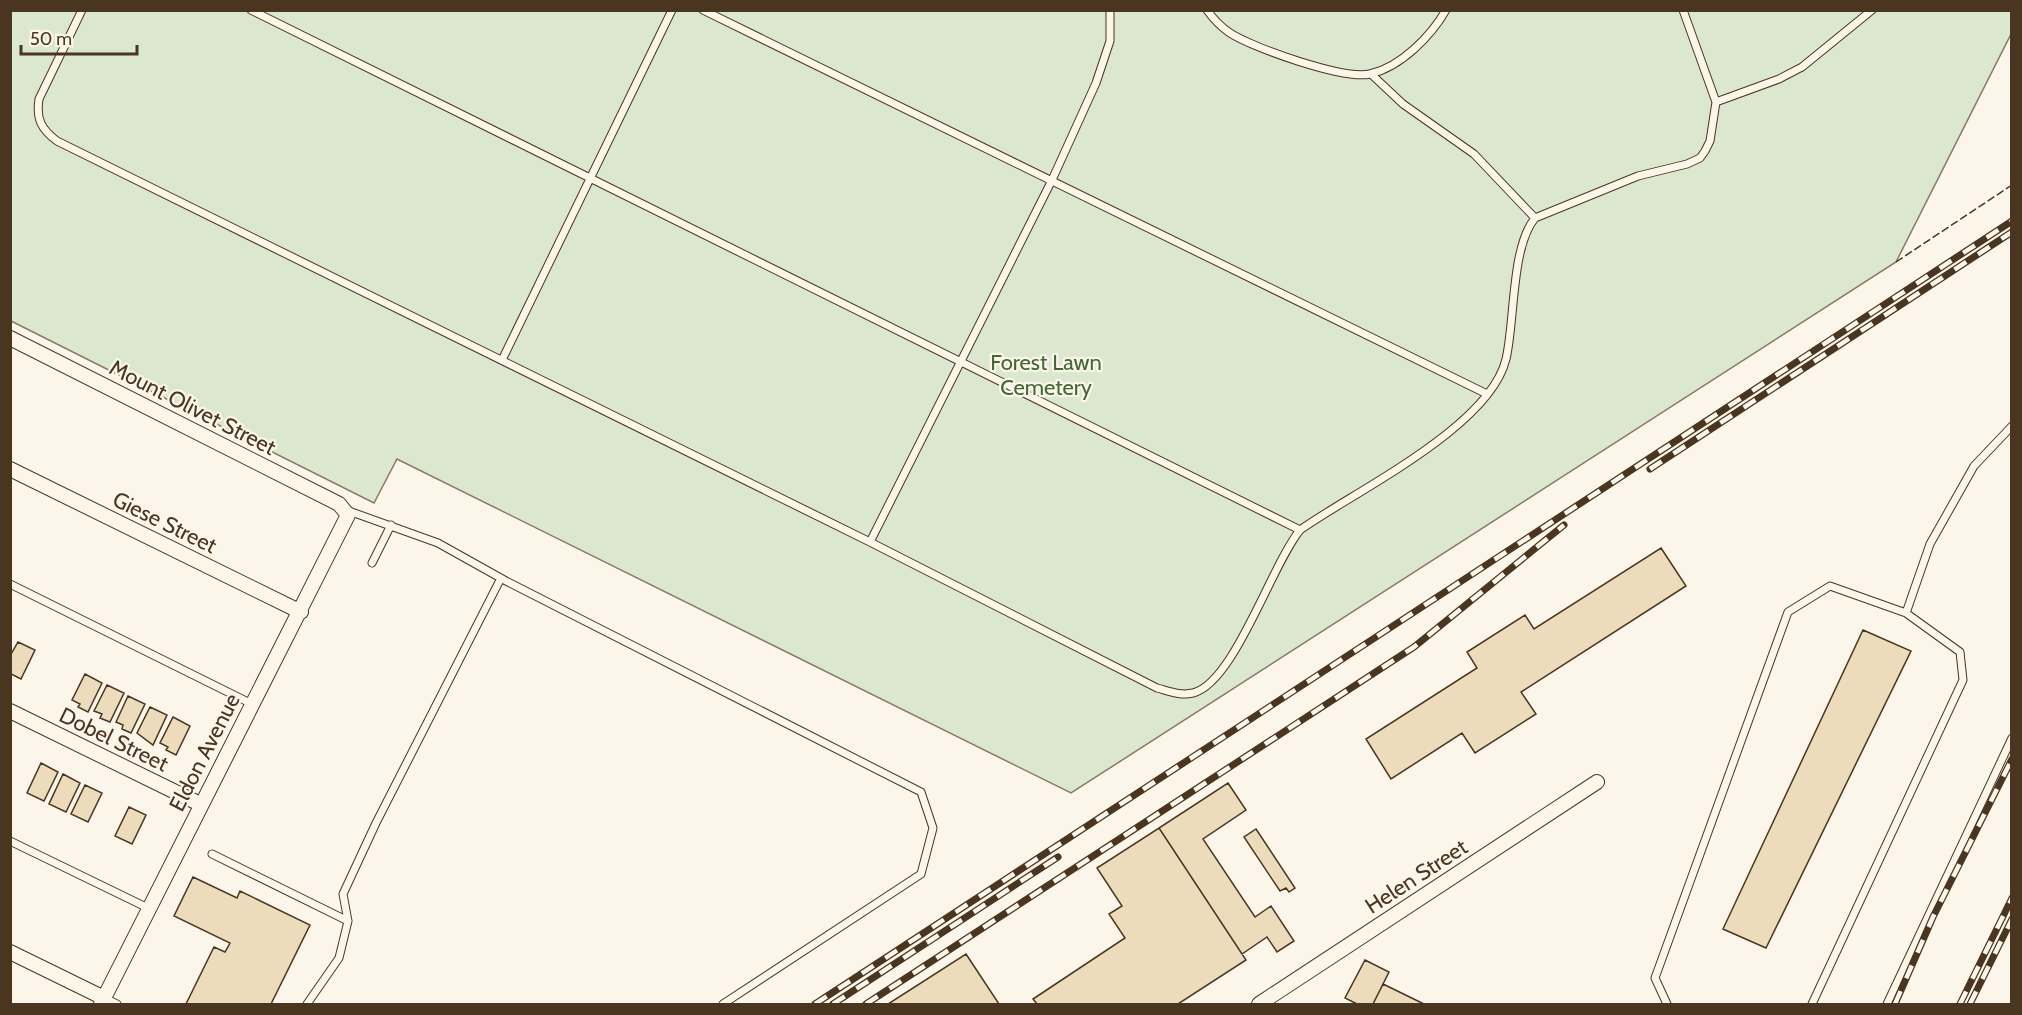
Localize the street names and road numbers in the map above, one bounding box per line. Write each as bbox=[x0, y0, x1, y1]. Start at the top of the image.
street label: Mount Olivet Street bbox=[105, 354, 281, 461]
street label: Giese Street bbox=[108, 486, 222, 559]
street label: Eldon Avenue bbox=[163, 689, 246, 816]
street label: Dobel Street bbox=[55, 701, 173, 778]
street label: Helen Street bbox=[1360, 833, 1473, 920]

